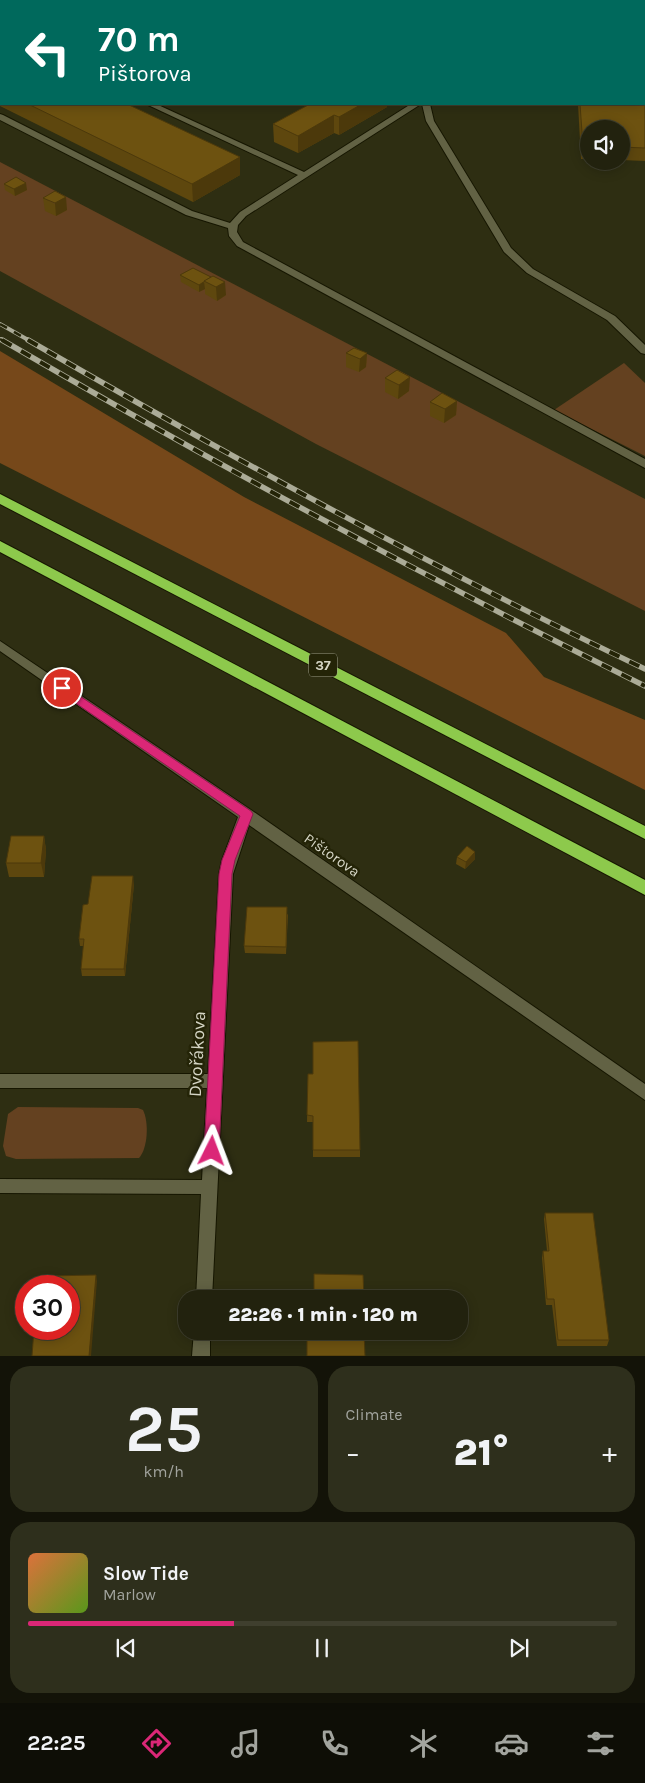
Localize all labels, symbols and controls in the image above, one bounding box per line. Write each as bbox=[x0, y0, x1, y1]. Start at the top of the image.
text: 70 m bbox=[98, 19, 180, 60]
icon: left bbox=[15, 20, 80, 85]
text: Pištorova bbox=[98, 61, 192, 87]
map controls bbox=[580, 120, 630, 170]
button: sound bbox=[580, 120, 630, 170]
road number: 37 bbox=[309, 654, 337, 676]
pin bbox=[41, 667, 83, 709]
icon: arrive bbox=[48, 674, 76, 702]
street label: Pištorova bbox=[301, 829, 363, 881]
street label: Dvořákova bbox=[184, 1010, 210, 1098]
position arrow bbox=[185, 1124, 237, 1176]
speed limit sign: 30 bbox=[15, 1275, 80, 1340]
text: 22:26 · 1 min · 120 m bbox=[228, 1304, 418, 1326]
text: 25 bbox=[125, 1391, 202, 1467]
text: Climate bbox=[346, 1405, 403, 1424]
text: 21° bbox=[454, 1430, 509, 1475]
text: − bbox=[346, 1436, 360, 1469]
text: + bbox=[602, 1436, 617, 1469]
text: km/h bbox=[143, 1462, 184, 1481]
text: Slow Tide bbox=[103, 1563, 189, 1585]
text: Marlow bbox=[103, 1585, 156, 1604]
icon: previous bbox=[112, 1634, 140, 1662]
icon: pause bbox=[308, 1634, 336, 1662]
icon: next bbox=[505, 1634, 533, 1662]
icon: directions bbox=[139, 1726, 174, 1761]
icon: music bbox=[228, 1726, 263, 1761]
icon: phone bbox=[317, 1726, 352, 1761]
icon: climate bbox=[406, 1726, 441, 1761]
icon: car bbox=[494, 1726, 529, 1761]
icon: filters bbox=[583, 1726, 618, 1761]
text: 22:25 bbox=[27, 1730, 86, 1756]

